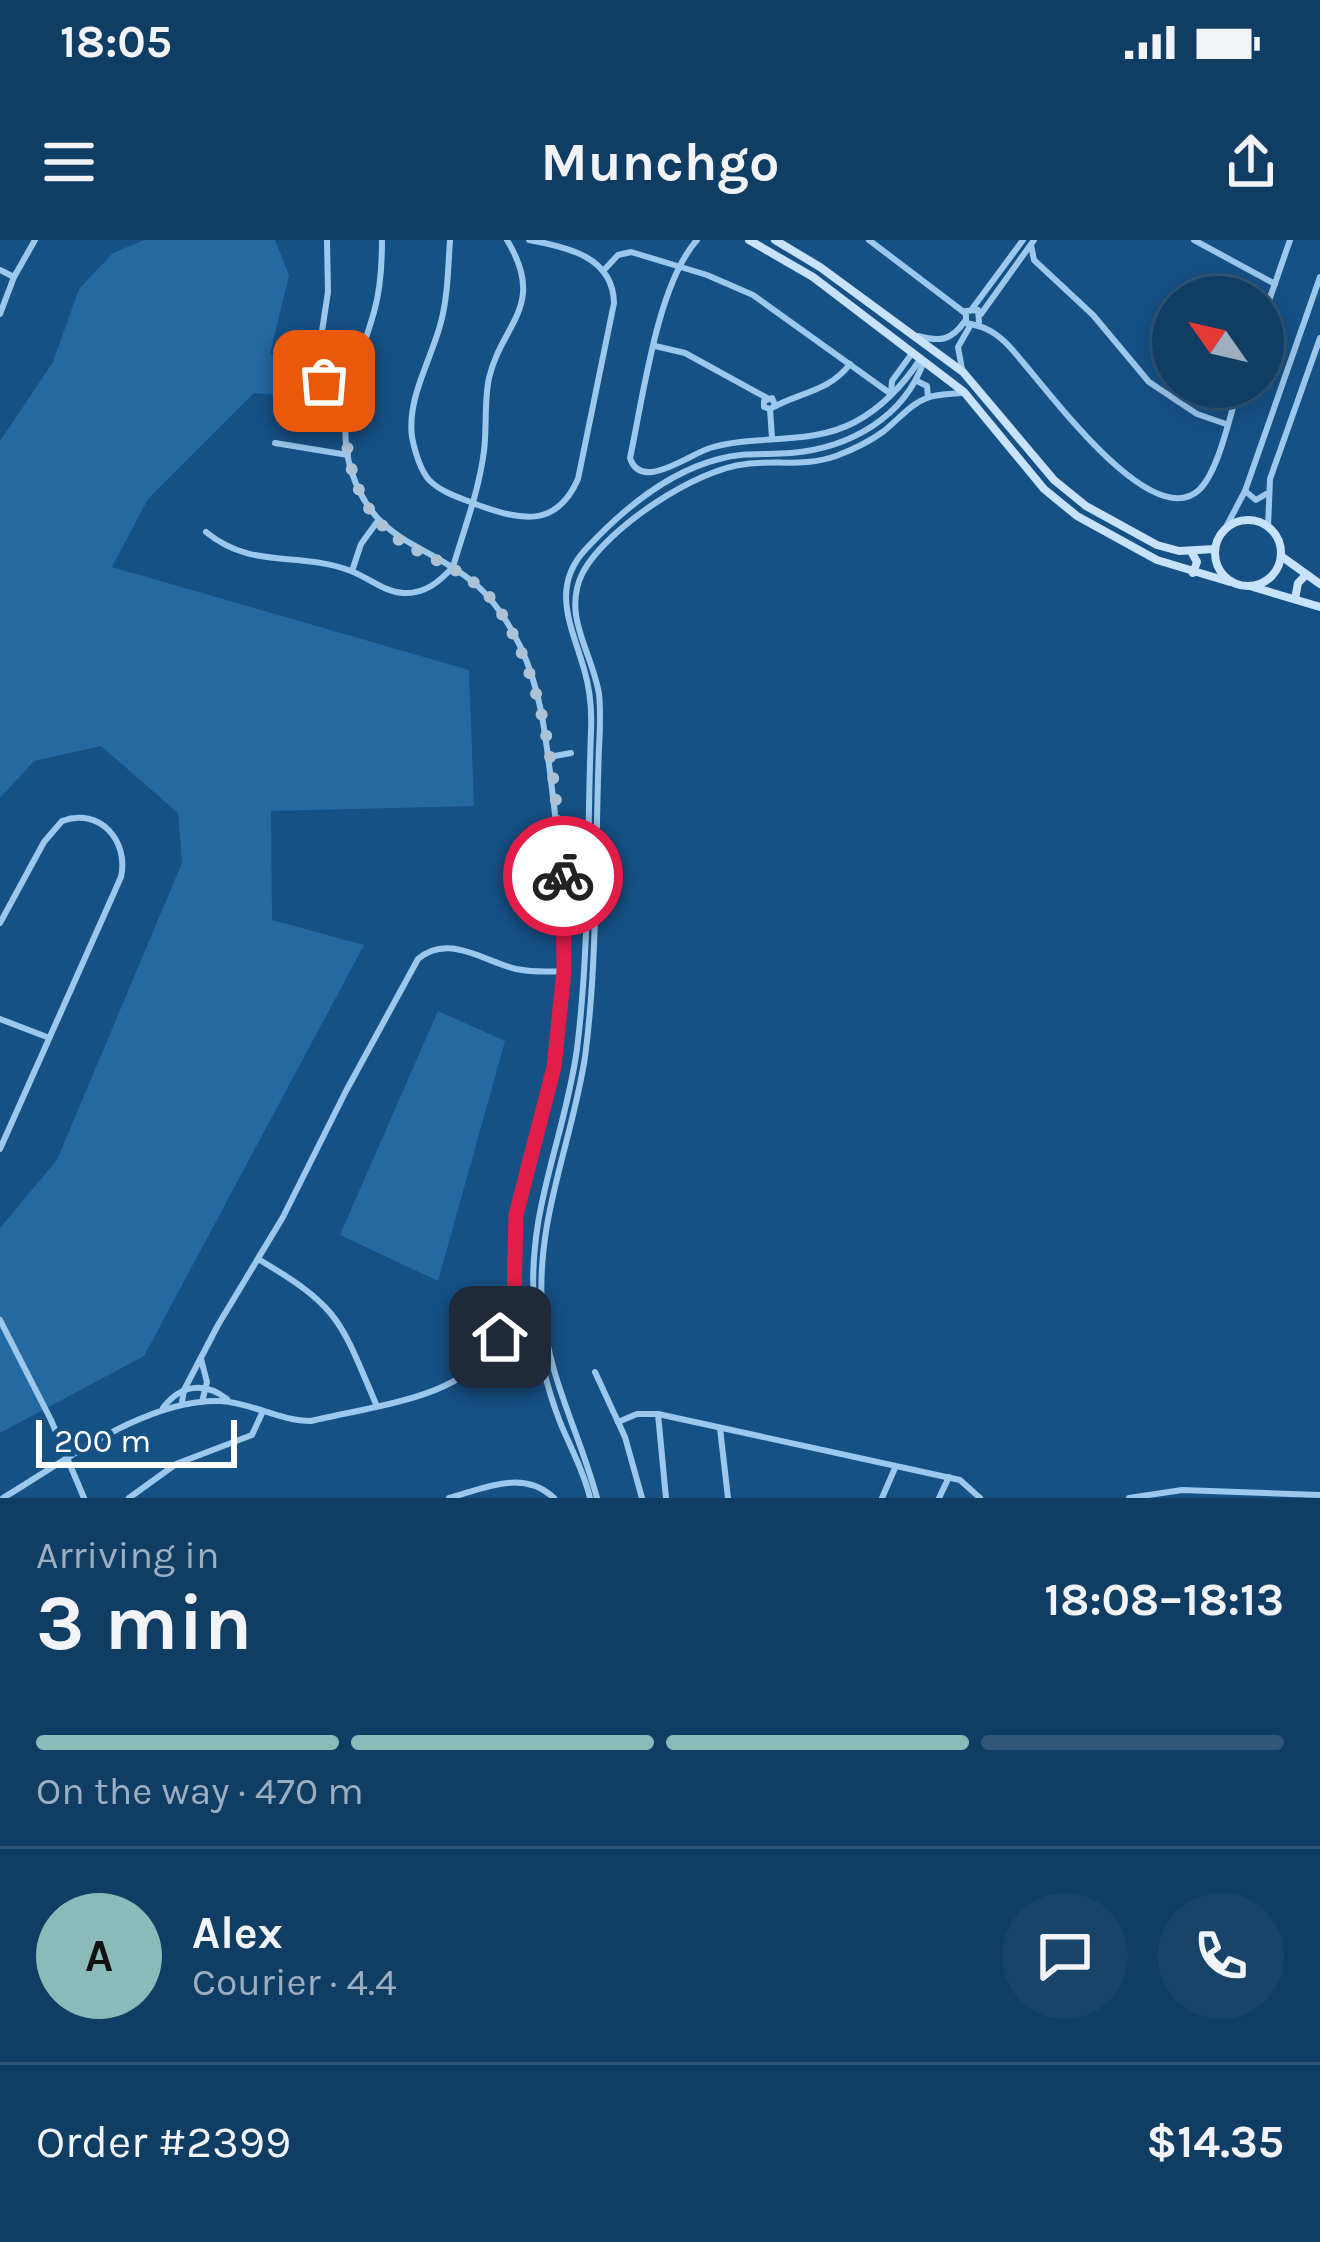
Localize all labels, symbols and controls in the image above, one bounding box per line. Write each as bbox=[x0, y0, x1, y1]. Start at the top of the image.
text: 18:05 bbox=[60, 16, 172, 68]
icon: menu bbox=[36, 129, 102, 195]
icon: share bbox=[1218, 129, 1284, 195]
text: Munchgo bbox=[541, 130, 779, 194]
north arrow bbox=[1152, 276, 1284, 408]
map controls bbox=[1152, 276, 1284, 408]
pin bbox=[273, 330, 375, 432]
icon: bag bbox=[291, 348, 357, 414]
courier bbox=[503, 816, 623, 936]
icon: bike bbox=[530, 843, 596, 909]
pin bbox=[449, 1286, 551, 1388]
icon: home bbox=[467, 1304, 533, 1370]
scale bar bbox=[36, 1414, 237, 1467]
text: 200 m bbox=[54, 1422, 151, 1460]
text: Arriving in bbox=[36, 1532, 219, 1578]
text: 18:08–18:13 bbox=[1044, 1574, 1284, 1626]
text: 3 min bbox=[36, 1577, 252, 1669]
text: On the way · 470 m bbox=[36, 1768, 364, 1814]
button: chat bbox=[1002, 1893, 1128, 2019]
button: phone bbox=[1158, 1893, 1284, 2019]
text: Alex bbox=[192, 1907, 283, 1959]
text: A bbox=[85, 1930, 113, 1982]
text: Courier · 4.4 bbox=[192, 1959, 397, 2005]
text: Order #2399 bbox=[36, 2116, 291, 2168]
text: $14.35 bbox=[1146, 2116, 1284, 2168]

